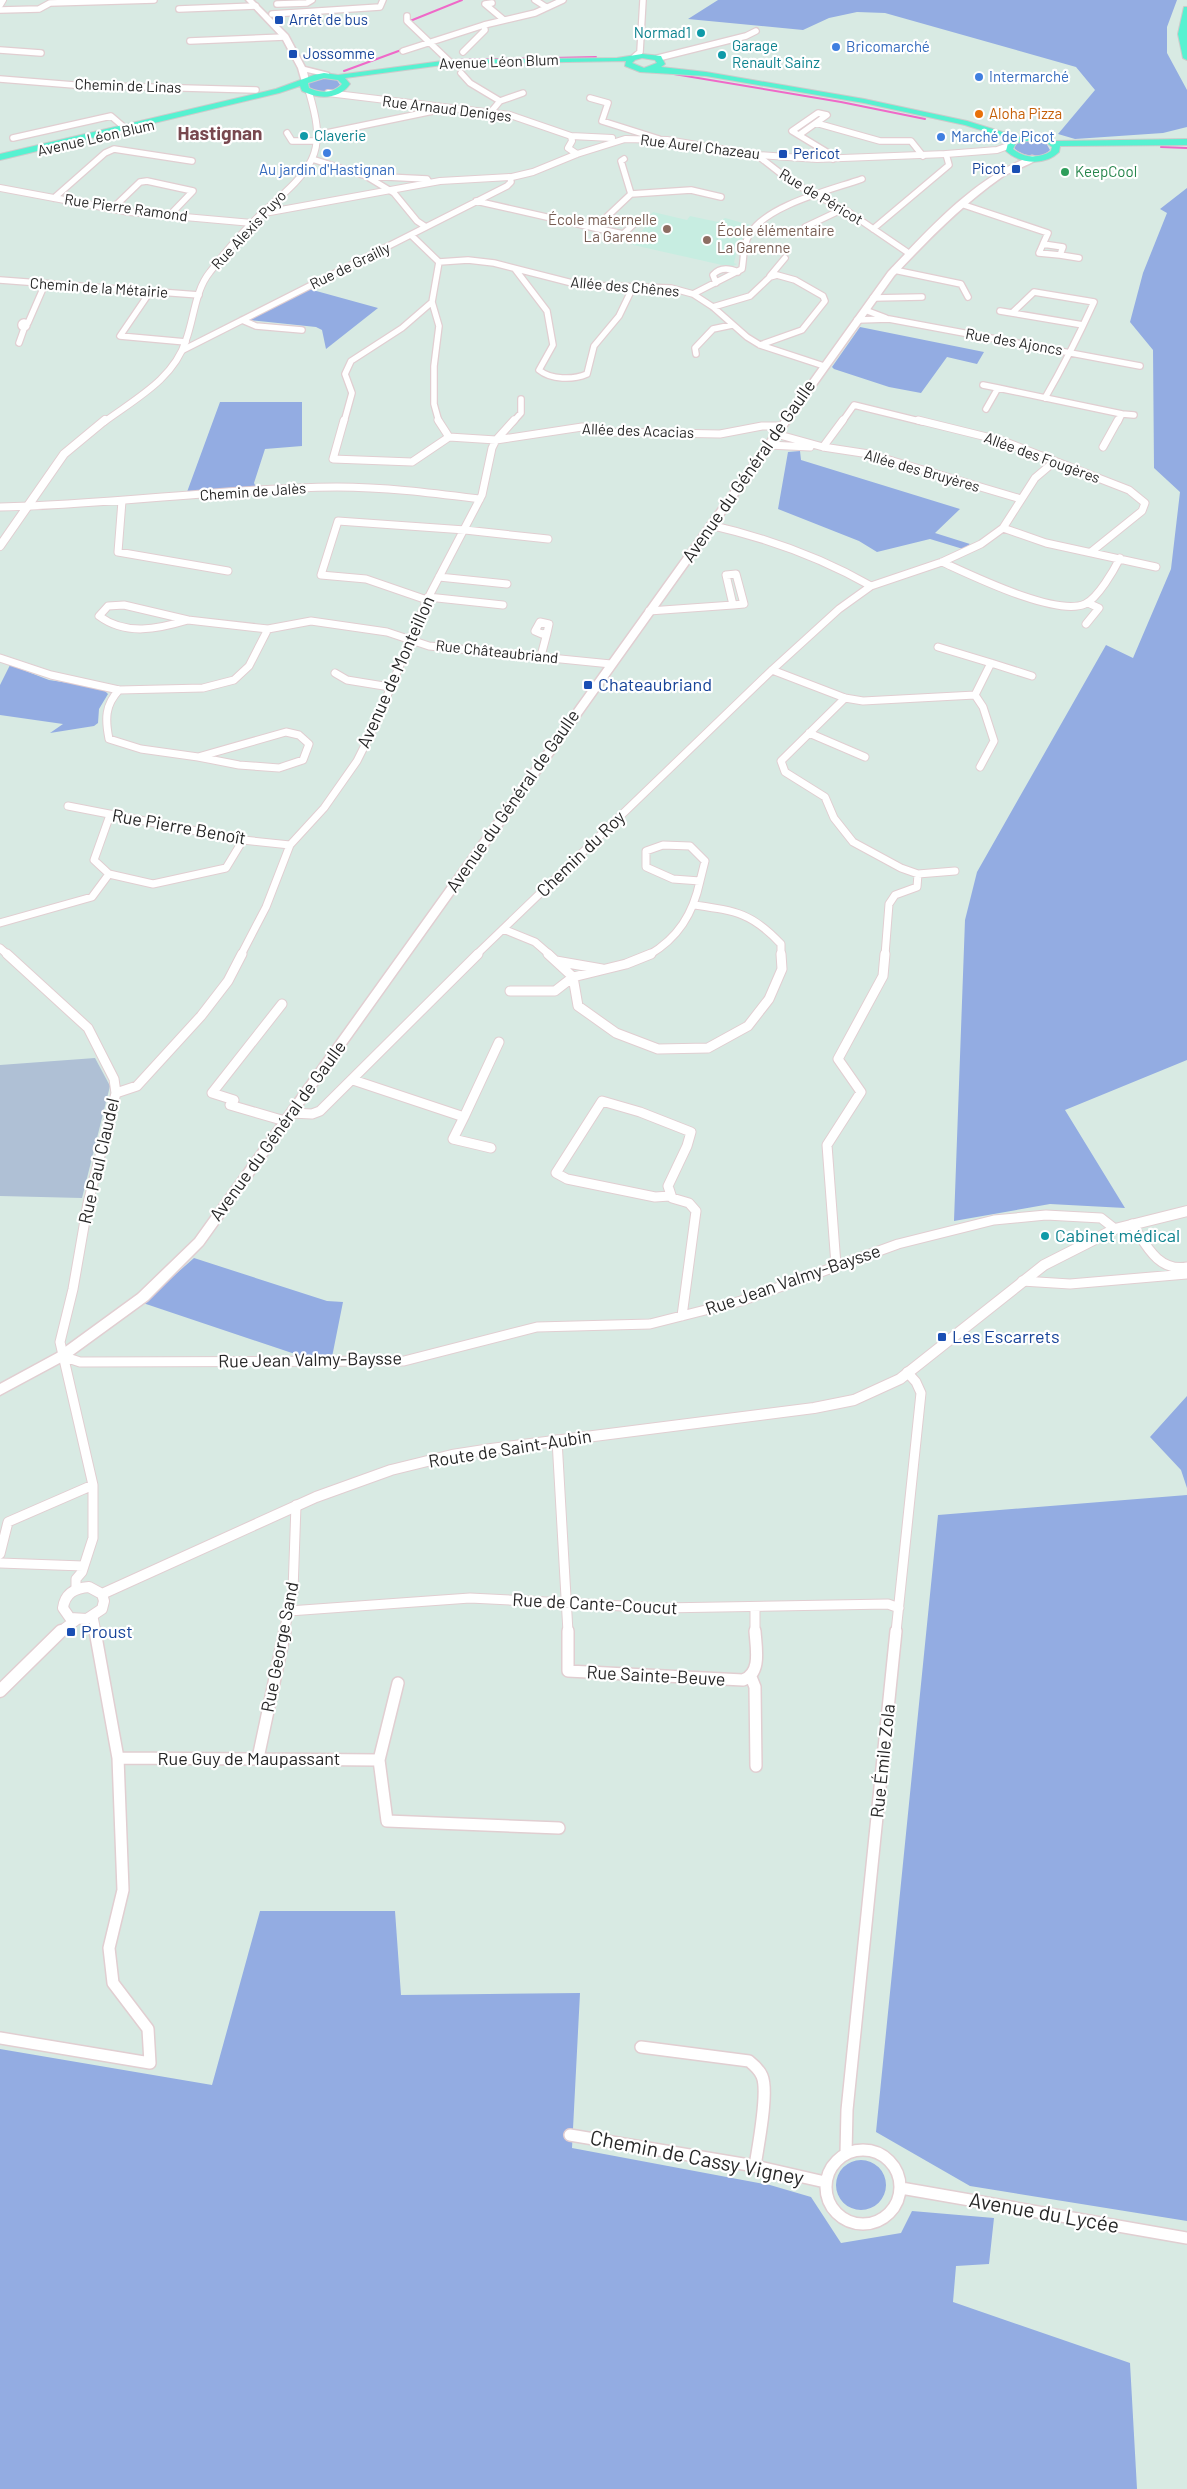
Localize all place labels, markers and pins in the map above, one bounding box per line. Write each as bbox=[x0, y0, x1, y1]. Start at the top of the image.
place label: Arrêt de bus bbox=[289, 10, 368, 28]
marker: Arrêt de bus bbox=[273, 14, 285, 26]
place label: Normad1 bbox=[634, 23, 691, 41]
marker: Normad1 bbox=[695, 27, 707, 39]
place label: Garage Renault Sainz bbox=[732, 36, 820, 71]
place label: Bricomarché bbox=[846, 37, 930, 55]
marker: Bricomarché bbox=[830, 41, 842, 53]
place label: Jossomme bbox=[303, 44, 375, 62]
marker: Jossomme bbox=[287, 48, 299, 60]
marker: Garage Renault Sainz bbox=[716, 49, 728, 61]
place label: Intermarché bbox=[989, 67, 1069, 85]
marker: Intermarché bbox=[973, 71, 985, 83]
place label: Aloha Pizza bbox=[989, 104, 1062, 122]
marker: Aloha Pizza bbox=[973, 108, 985, 120]
place label: Claverie bbox=[314, 126, 366, 144]
place label: Marché de Picot bbox=[951, 127, 1055, 145]
marker: Claverie bbox=[298, 130, 310, 142]
marker: Marché de Picot bbox=[935, 131, 947, 143]
place label: Pericot bbox=[793, 144, 840, 162]
marker: Au jardin d'Hastignan bbox=[321, 147, 333, 159]
marker: Pericot bbox=[777, 148, 789, 160]
place label: Picot bbox=[972, 159, 1006, 177]
place label: Au jardin d'Hastignan bbox=[259, 160, 395, 178]
place label: KeepCool bbox=[1075, 162, 1137, 180]
marker: Picot bbox=[1010, 163, 1022, 175]
marker: KeepCool bbox=[1059, 166, 1071, 178]
place label: École maternelle La Garenne bbox=[548, 210, 657, 245]
place label: École élémentaire La Garenne bbox=[717, 221, 835, 256]
marker: École maternelle La Garenne bbox=[661, 223, 673, 235]
marker: École élémentaire La Garenne bbox=[701, 234, 713, 246]
place label: Chateaubriand bbox=[598, 673, 712, 695]
marker: Chateaubriand bbox=[582, 679, 594, 691]
place label: Cabinet médical bbox=[1055, 1224, 1180, 1246]
marker: Cabinet médical bbox=[1039, 1230, 1051, 1242]
place label: Les Escarrets bbox=[952, 1325, 1060, 1347]
marker: Les Escarrets bbox=[936, 1331, 948, 1343]
place label: Proust bbox=[81, 1620, 133, 1642]
marker: Proust bbox=[65, 1626, 77, 1638]

